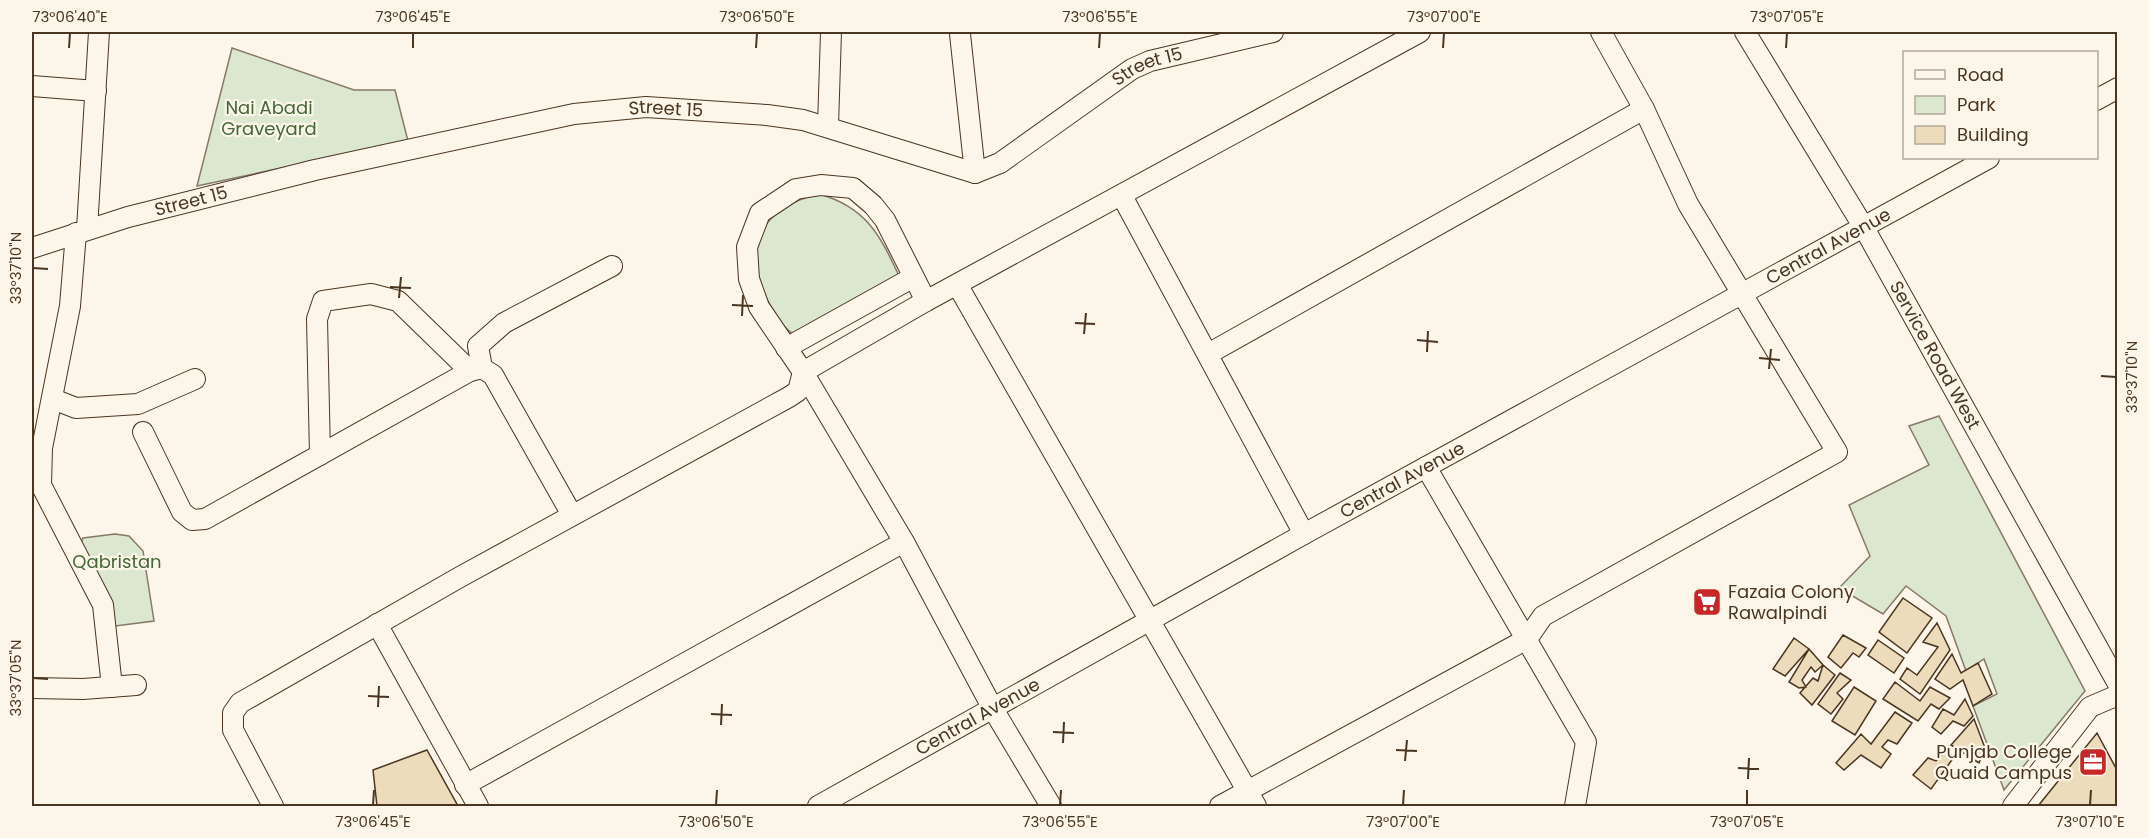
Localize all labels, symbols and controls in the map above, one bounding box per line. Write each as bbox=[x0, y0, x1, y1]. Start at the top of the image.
text: 73°06'40"E bbox=[32, 6, 108, 27]
text: 73°06'45"E bbox=[375, 6, 451, 27]
text: 73°06'50"E bbox=[719, 6, 795, 27]
text: 73°06'55"E bbox=[1062, 6, 1138, 27]
text: 73°07'00"E bbox=[1407, 6, 1481, 27]
text: 73°07'05"E bbox=[1750, 6, 1824, 27]
street label: Street 15 bbox=[1107, 41, 1185, 91]
legend bbox=[1903, 51, 2098, 159]
text: Road bbox=[1957, 62, 2004, 87]
text: Park bbox=[1957, 92, 1996, 117]
street label: Street 15 bbox=[627, 94, 704, 123]
park label: Nai Abadi Graveyard bbox=[221, 95, 317, 141]
text: Building bbox=[1957, 122, 2029, 147]
street label: Street 15 bbox=[152, 179, 230, 222]
street label: Central Avenue bbox=[1761, 201, 1895, 290]
text: 33°37'10"N bbox=[5, 232, 26, 304]
street label: Service Road West bbox=[1884, 276, 1987, 434]
text: 33°37'10"N bbox=[2121, 341, 2142, 413]
street label: Central Avenue bbox=[1335, 435, 1469, 524]
park label: Qabristan bbox=[72, 549, 162, 574]
place label: Fazaia Colony Rawalpindi bbox=[1728, 579, 1854, 625]
supermarket icon: Fazaia Colony Rawalpindi bbox=[1691, 586, 1723, 618]
text: 33°37'05"N bbox=[5, 640, 26, 717]
street label: Central Avenue bbox=[911, 671, 1044, 761]
place label: Punjab College Quaid Campus bbox=[1935, 739, 2072, 785]
office icon: Punjab College Quaid Campus bbox=[2077, 746, 2109, 778]
text: 73°06'45"E bbox=[335, 811, 411, 832]
text: 73°06'50"E bbox=[678, 811, 754, 832]
text: 73°06'55"E bbox=[1022, 811, 1098, 832]
text: 73°07'00"E bbox=[1366, 811, 1440, 832]
text: 73°07'05"E bbox=[1710, 811, 1784, 832]
text: 73°07'10"E bbox=[2055, 811, 2125, 832]

